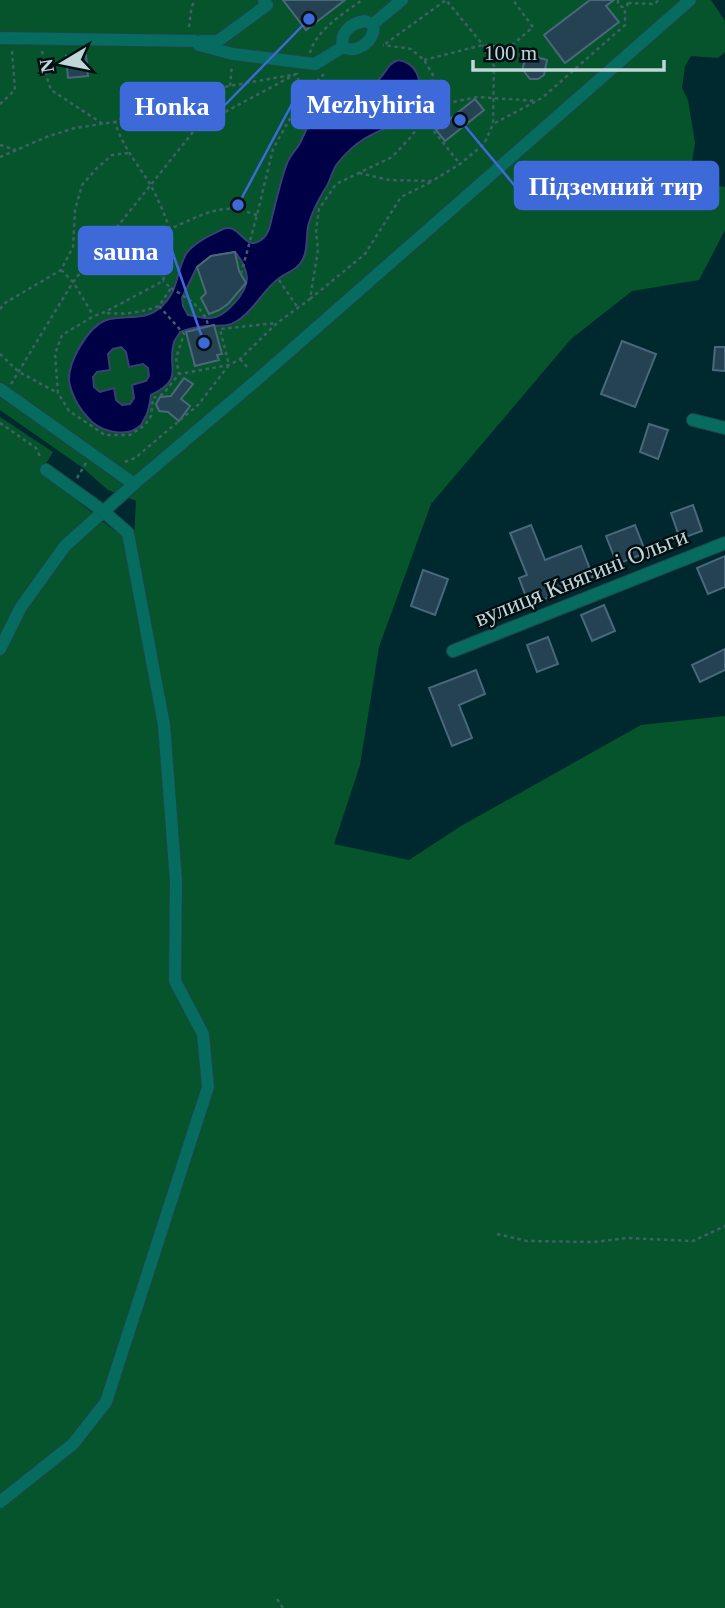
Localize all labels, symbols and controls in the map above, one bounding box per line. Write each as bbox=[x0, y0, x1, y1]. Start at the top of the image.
north arrow bbox=[28, 28, 98, 98]
scale bar bbox=[473, 28, 664, 72]
text: 100 m bbox=[484, 41, 537, 65]
text: N bbox=[35, 57, 58, 74]
callout: Mezhyhiria bbox=[292, 81, 449, 128]
callout: Honka bbox=[121, 83, 224, 130]
text: Mezhyhiria bbox=[307, 90, 435, 119]
text: Honka bbox=[134, 92, 210, 121]
callout: Підземний тир bbox=[515, 162, 718, 209]
text: Підземний тир bbox=[529, 172, 703, 201]
callout: sauna bbox=[79, 227, 172, 274]
text: sauna bbox=[93, 237, 159, 266]
street label: вулиця Княгині Ольги bbox=[471, 522, 691, 632]

